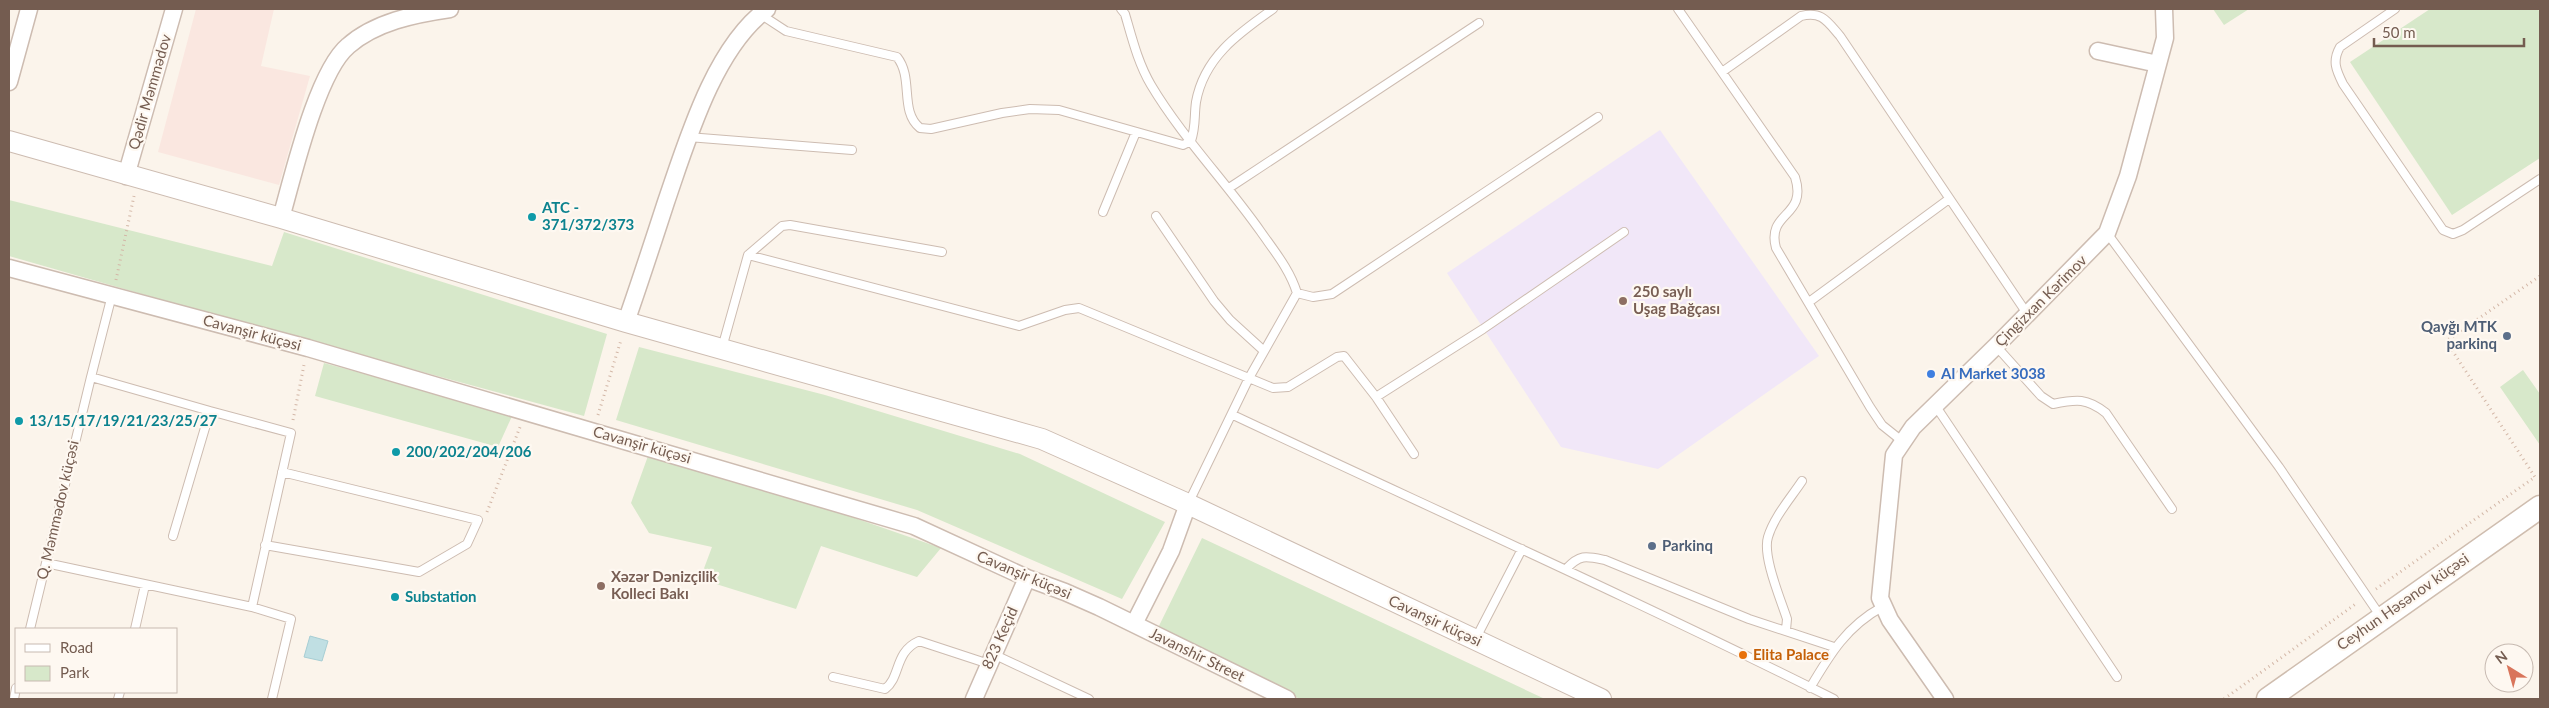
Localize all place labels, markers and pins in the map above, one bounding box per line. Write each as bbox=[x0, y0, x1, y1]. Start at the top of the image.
place label: ATC - 371/372/373 bbox=[541, 198, 634, 233]
marker: ATC - 371/372/373 bbox=[526, 211, 538, 223]
place label: 250 saylı Uşag Bağçası bbox=[1633, 282, 1720, 317]
marker: 250 saylı Uşag Bağçası bbox=[1617, 295, 1629, 307]
place label: Qayğı MTK parkinq bbox=[2421, 317, 2498, 352]
marker: Qayğı MTK parkinq bbox=[2501, 330, 2513, 342]
place label: Al Market 3038 bbox=[1940, 364, 2046, 382]
marker: Al Market 3038 bbox=[1925, 368, 1937, 380]
place label: 13/15/17/19/21/23/25/27 bbox=[29, 411, 217, 429]
marker: 13/15/17/19/21/23/25/27 bbox=[13, 415, 25, 427]
place label: 200/202/204/206 bbox=[406, 442, 532, 460]
marker: 200/202/204/206 bbox=[390, 446, 402, 458]
place label: Parkinq bbox=[1662, 536, 1713, 554]
marker: Parkinq bbox=[1646, 540, 1658, 552]
place label: Xəzər Dənizçilik Kolleci Bakı bbox=[611, 567, 718, 602]
marker: Xəzər Dənizçilik Kolleci Bakı bbox=[595, 580, 607, 592]
place label: Substation bbox=[405, 587, 476, 605]
marker: Substation bbox=[389, 591, 401, 603]
place label: Elita Palace bbox=[1753, 645, 1829, 663]
marker: Elita Palace bbox=[1737, 649, 1749, 661]

